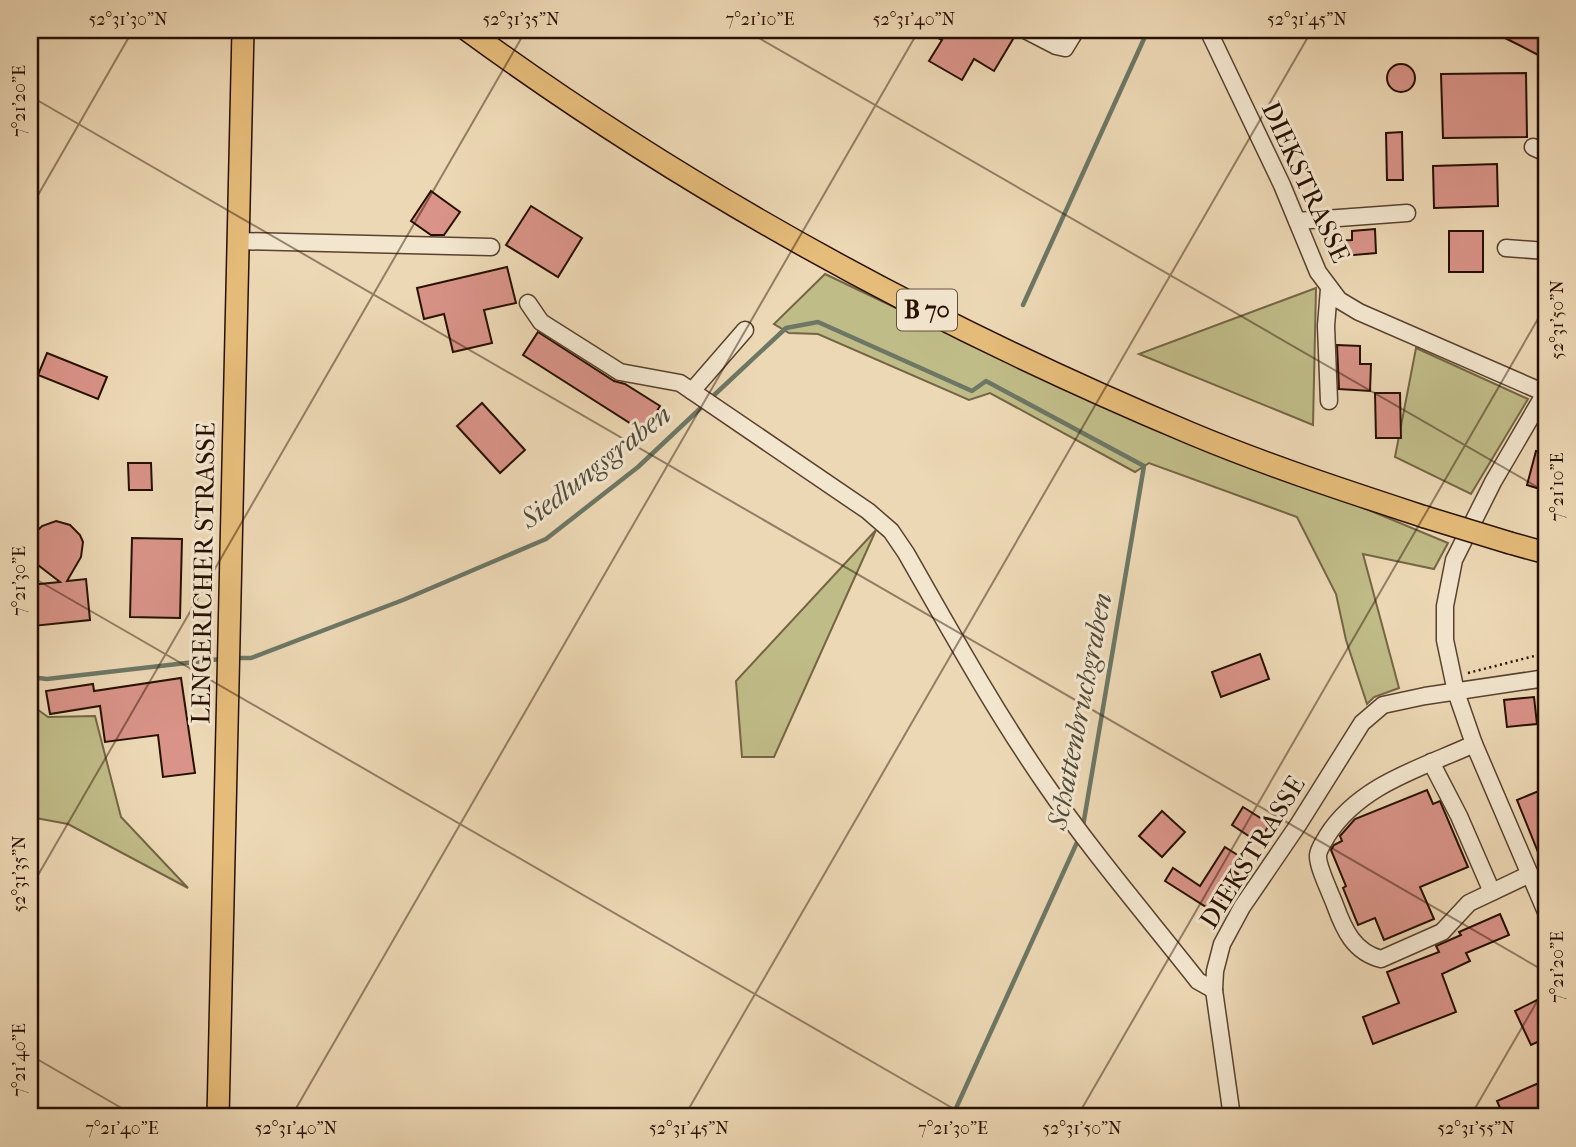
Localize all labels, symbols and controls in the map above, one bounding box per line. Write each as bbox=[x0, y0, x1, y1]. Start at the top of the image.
text: 52°31'30"N bbox=[88, 9, 168, 30]
text: 52°31'35"N bbox=[482, 9, 560, 30]
text: 7°21'10"E bbox=[725, 9, 795, 30]
text: 52°31'40"N bbox=[873, 9, 956, 30]
text: 52°31'45"N bbox=[1267, 9, 1347, 30]
text: 7°21'20"E bbox=[9, 65, 30, 137]
street label: DIEKSTRASSE bbox=[1255, 97, 1356, 268]
text: 52°31'50"N bbox=[1547, 280, 1568, 360]
road number: B 70 bbox=[897, 290, 957, 330]
water label: Siedlungsgraben bbox=[513, 397, 677, 536]
street label: LENGERICHER STRASSE bbox=[185, 422, 222, 724]
text: 7°21'10"E bbox=[1547, 452, 1568, 522]
text: 7°21'30"E bbox=[9, 546, 30, 616]
water label: Schattenbruchgraben bbox=[1040, 590, 1119, 833]
street label: DIEKSTRASSE bbox=[1193, 770, 1312, 934]
text: 52°31'35"N bbox=[9, 835, 30, 913]
text: 7°21'20"E bbox=[1547, 931, 1568, 1003]
text: 7°21'40"E bbox=[9, 1023, 30, 1097]
text: 7°21'40"E bbox=[85, 1118, 159, 1139]
text: 52°31'40"N bbox=[255, 1118, 338, 1139]
text: 52°31'45"N bbox=[649, 1118, 729, 1139]
text: 7°21'30"E bbox=[918, 1118, 988, 1139]
text: 52°31'50"N bbox=[1042, 1118, 1122, 1139]
text: 52°31'55"N bbox=[1437, 1118, 1515, 1139]

